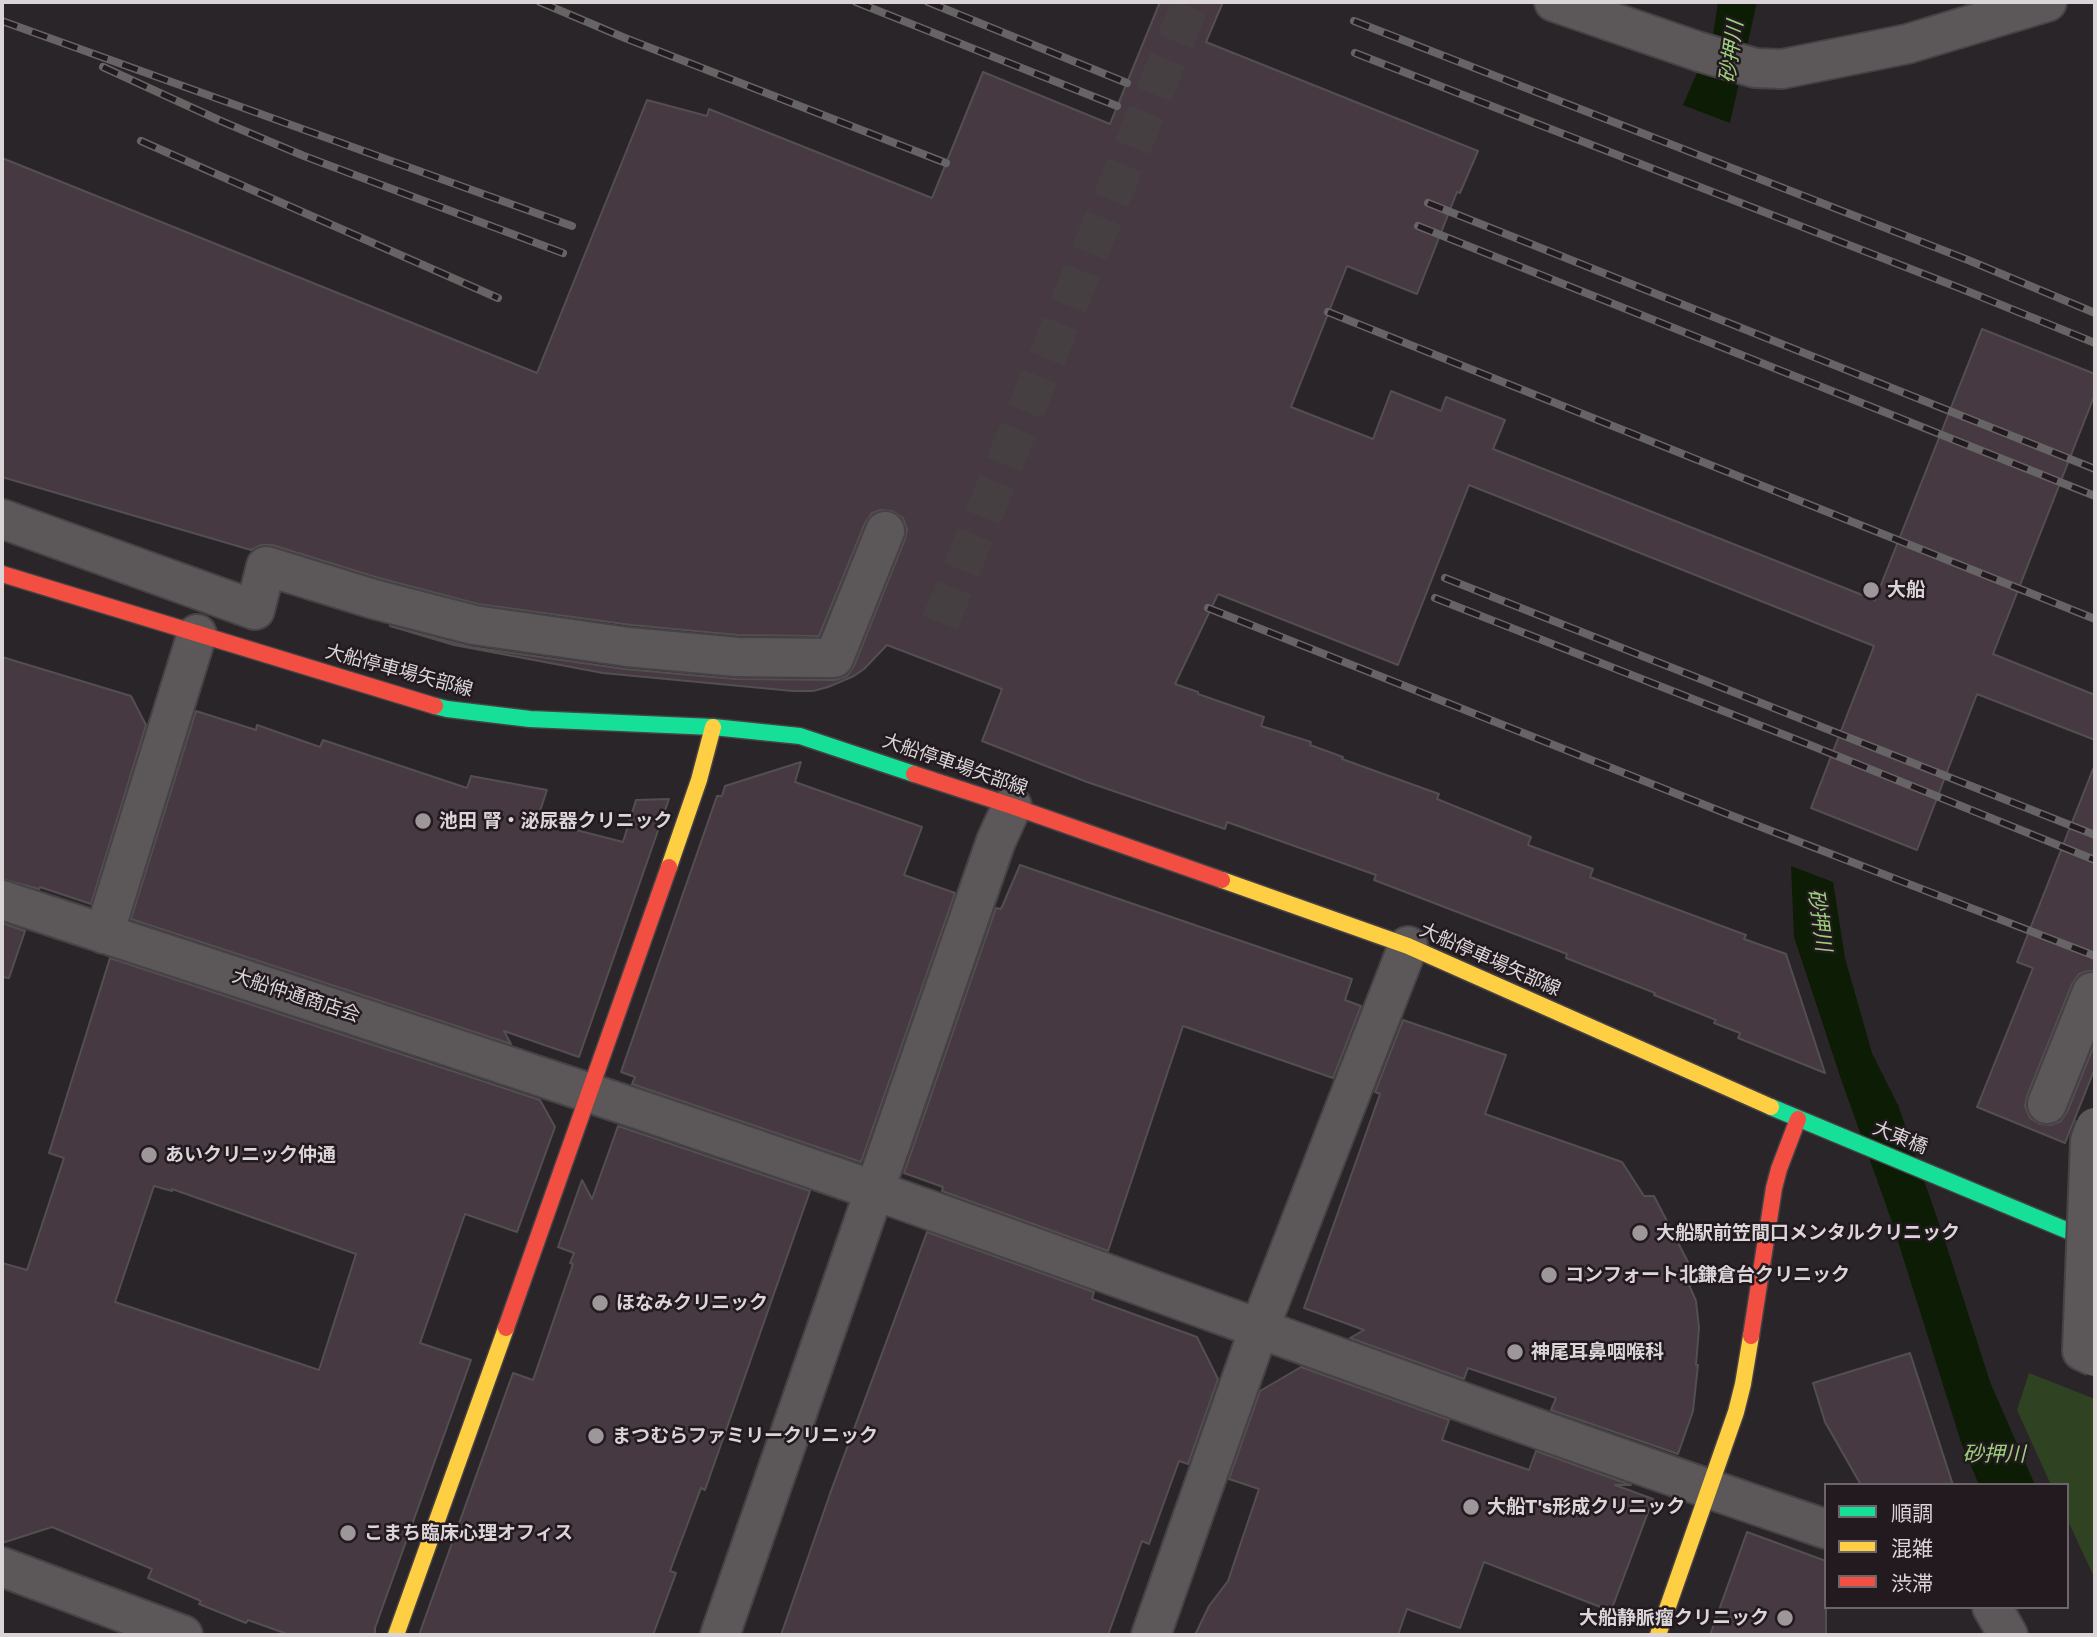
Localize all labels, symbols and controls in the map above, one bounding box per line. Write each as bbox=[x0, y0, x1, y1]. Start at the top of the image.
water label: 砂押川 bbox=[1715, 19, 1749, 85]
place label: 大船 bbox=[1887, 579, 1925, 601]
marker: 大船 bbox=[1861, 580, 1881, 600]
street label: 大船停車場矢部線 bbox=[323, 640, 475, 702]
street label: 大船停車場矢部線 bbox=[879, 729, 1031, 801]
place label: 池田 腎・泌尿器クリニック bbox=[439, 810, 672, 832]
marker: 池田 腎・泌尿器クリニック bbox=[413, 811, 433, 831]
water label: 砂押川 bbox=[1802, 887, 1836, 953]
street label: 大船停車場矢部線 bbox=[1416, 919, 1564, 1001]
street label: 大船仲通商店会 bbox=[229, 965, 363, 1027]
street label: 大東橋 bbox=[1869, 1117, 1931, 1159]
place label: あいクリニック仲通 bbox=[165, 1144, 336, 1166]
marker: あいクリニック仲通 bbox=[139, 1145, 159, 1165]
place label: 大船駅前笠間口メンタルクリニック bbox=[1656, 1222, 1960, 1244]
marker: 大船駅前笠間口メンタルクリニック bbox=[1630, 1223, 1650, 1243]
place label: コンフォート北鎌倉台クリニック bbox=[1565, 1264, 1850, 1286]
marker: コンフォート北鎌倉台クリニック bbox=[1539, 1265, 1559, 1285]
place label: ほなみクリニック bbox=[616, 1292, 768, 1314]
marker: ほなみクリニック bbox=[590, 1293, 610, 1313]
place label: 神尾耳鼻咽喉科 bbox=[1531, 1341, 1664, 1363]
marker: 神尾耳鼻咽喉科 bbox=[1505, 1342, 1525, 1362]
place label: まつむらファミリークリニック bbox=[612, 1425, 878, 1447]
marker: まつむらファミリークリニック bbox=[586, 1426, 606, 1446]
water label: 砂押川 bbox=[1963, 1442, 2025, 1468]
legend bbox=[1824, 1483, 2069, 1609]
place label: 大船T's形成クリニック bbox=[1487, 1496, 1685, 1518]
marker: 大船T's形成クリニック bbox=[1461, 1497, 1481, 1517]
text: 順調 bbox=[1891, 1501, 1933, 1526]
place label: こまち臨床心理オフィス bbox=[364, 1522, 573, 1544]
marker: こまち臨床心理オフィス bbox=[338, 1523, 358, 1543]
text: 混雑 bbox=[1891, 1536, 1933, 1561]
text: 渋滞 bbox=[1891, 1571, 1933, 1596]
place label: 大船静脈瘤クリニック bbox=[1579, 1607, 1769, 1629]
marker: 大船静脈瘤クリニック bbox=[1775, 1608, 1795, 1628]

